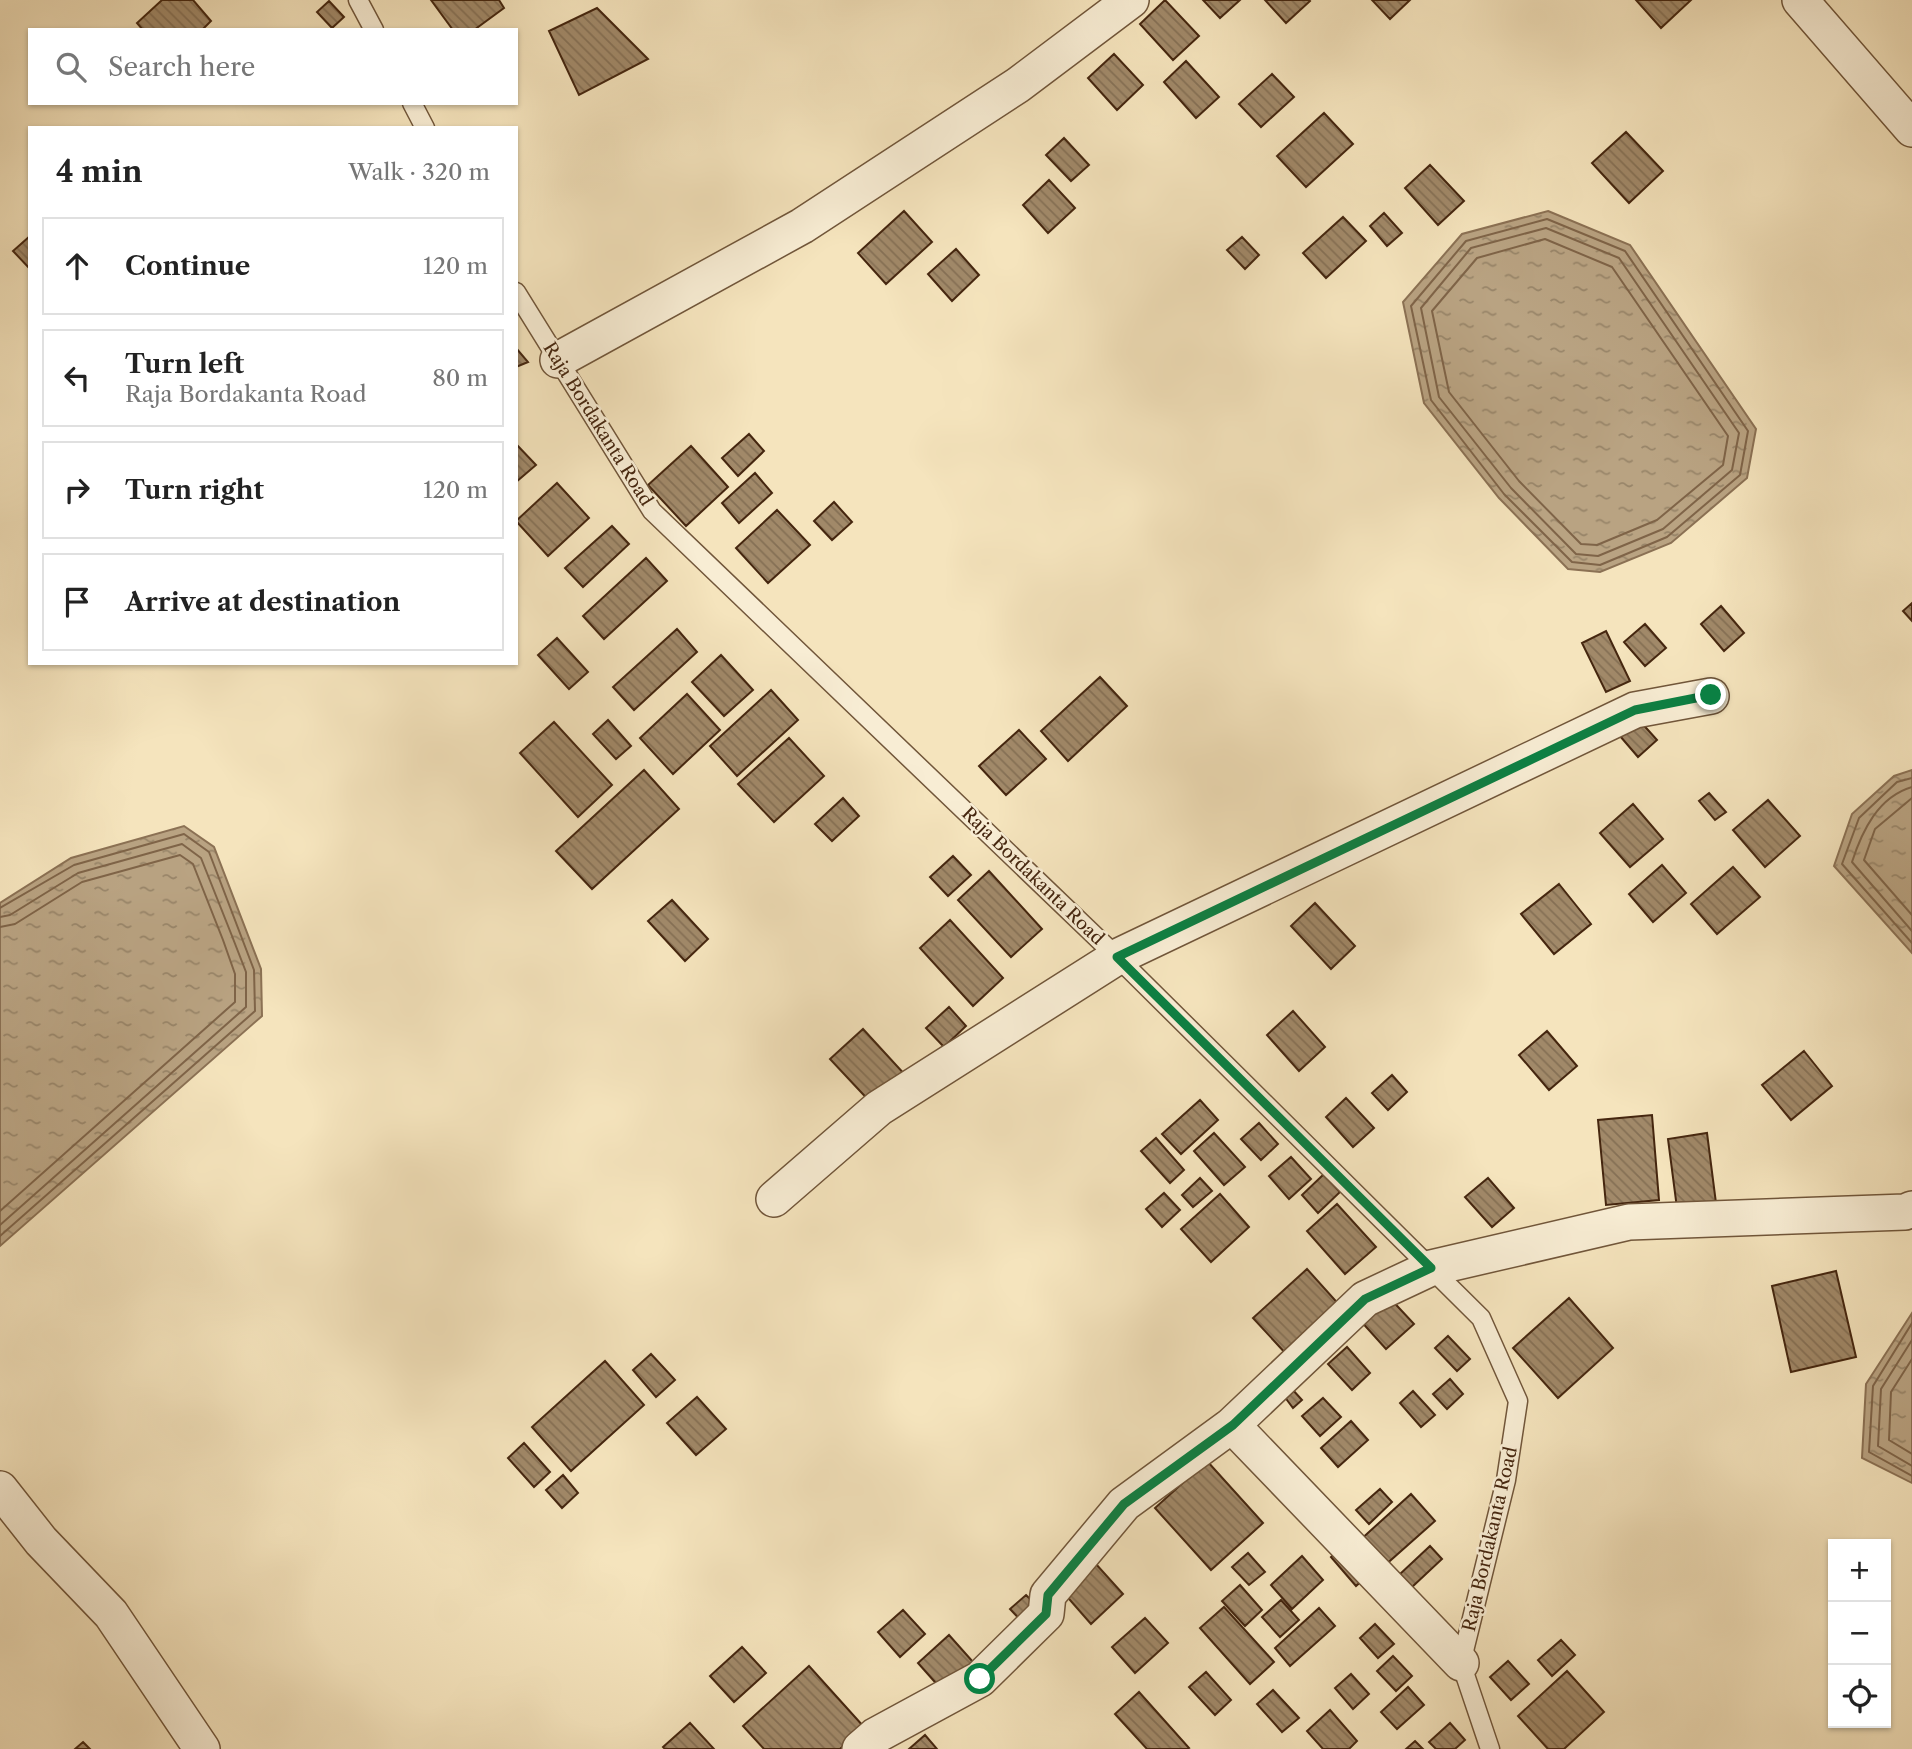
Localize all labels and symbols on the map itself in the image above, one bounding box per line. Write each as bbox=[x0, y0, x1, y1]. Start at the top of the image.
street label: Raja Bordakanta Road bbox=[539, 338, 657, 510]
route end bbox=[1695, 679, 1726, 710]
street label: Raja Bordakanta Road bbox=[957, 802, 1109, 950]
street label: Raja Bordakanta Road bbox=[1458, 1444, 1522, 1634]
route start bbox=[964, 1663, 995, 1694]

